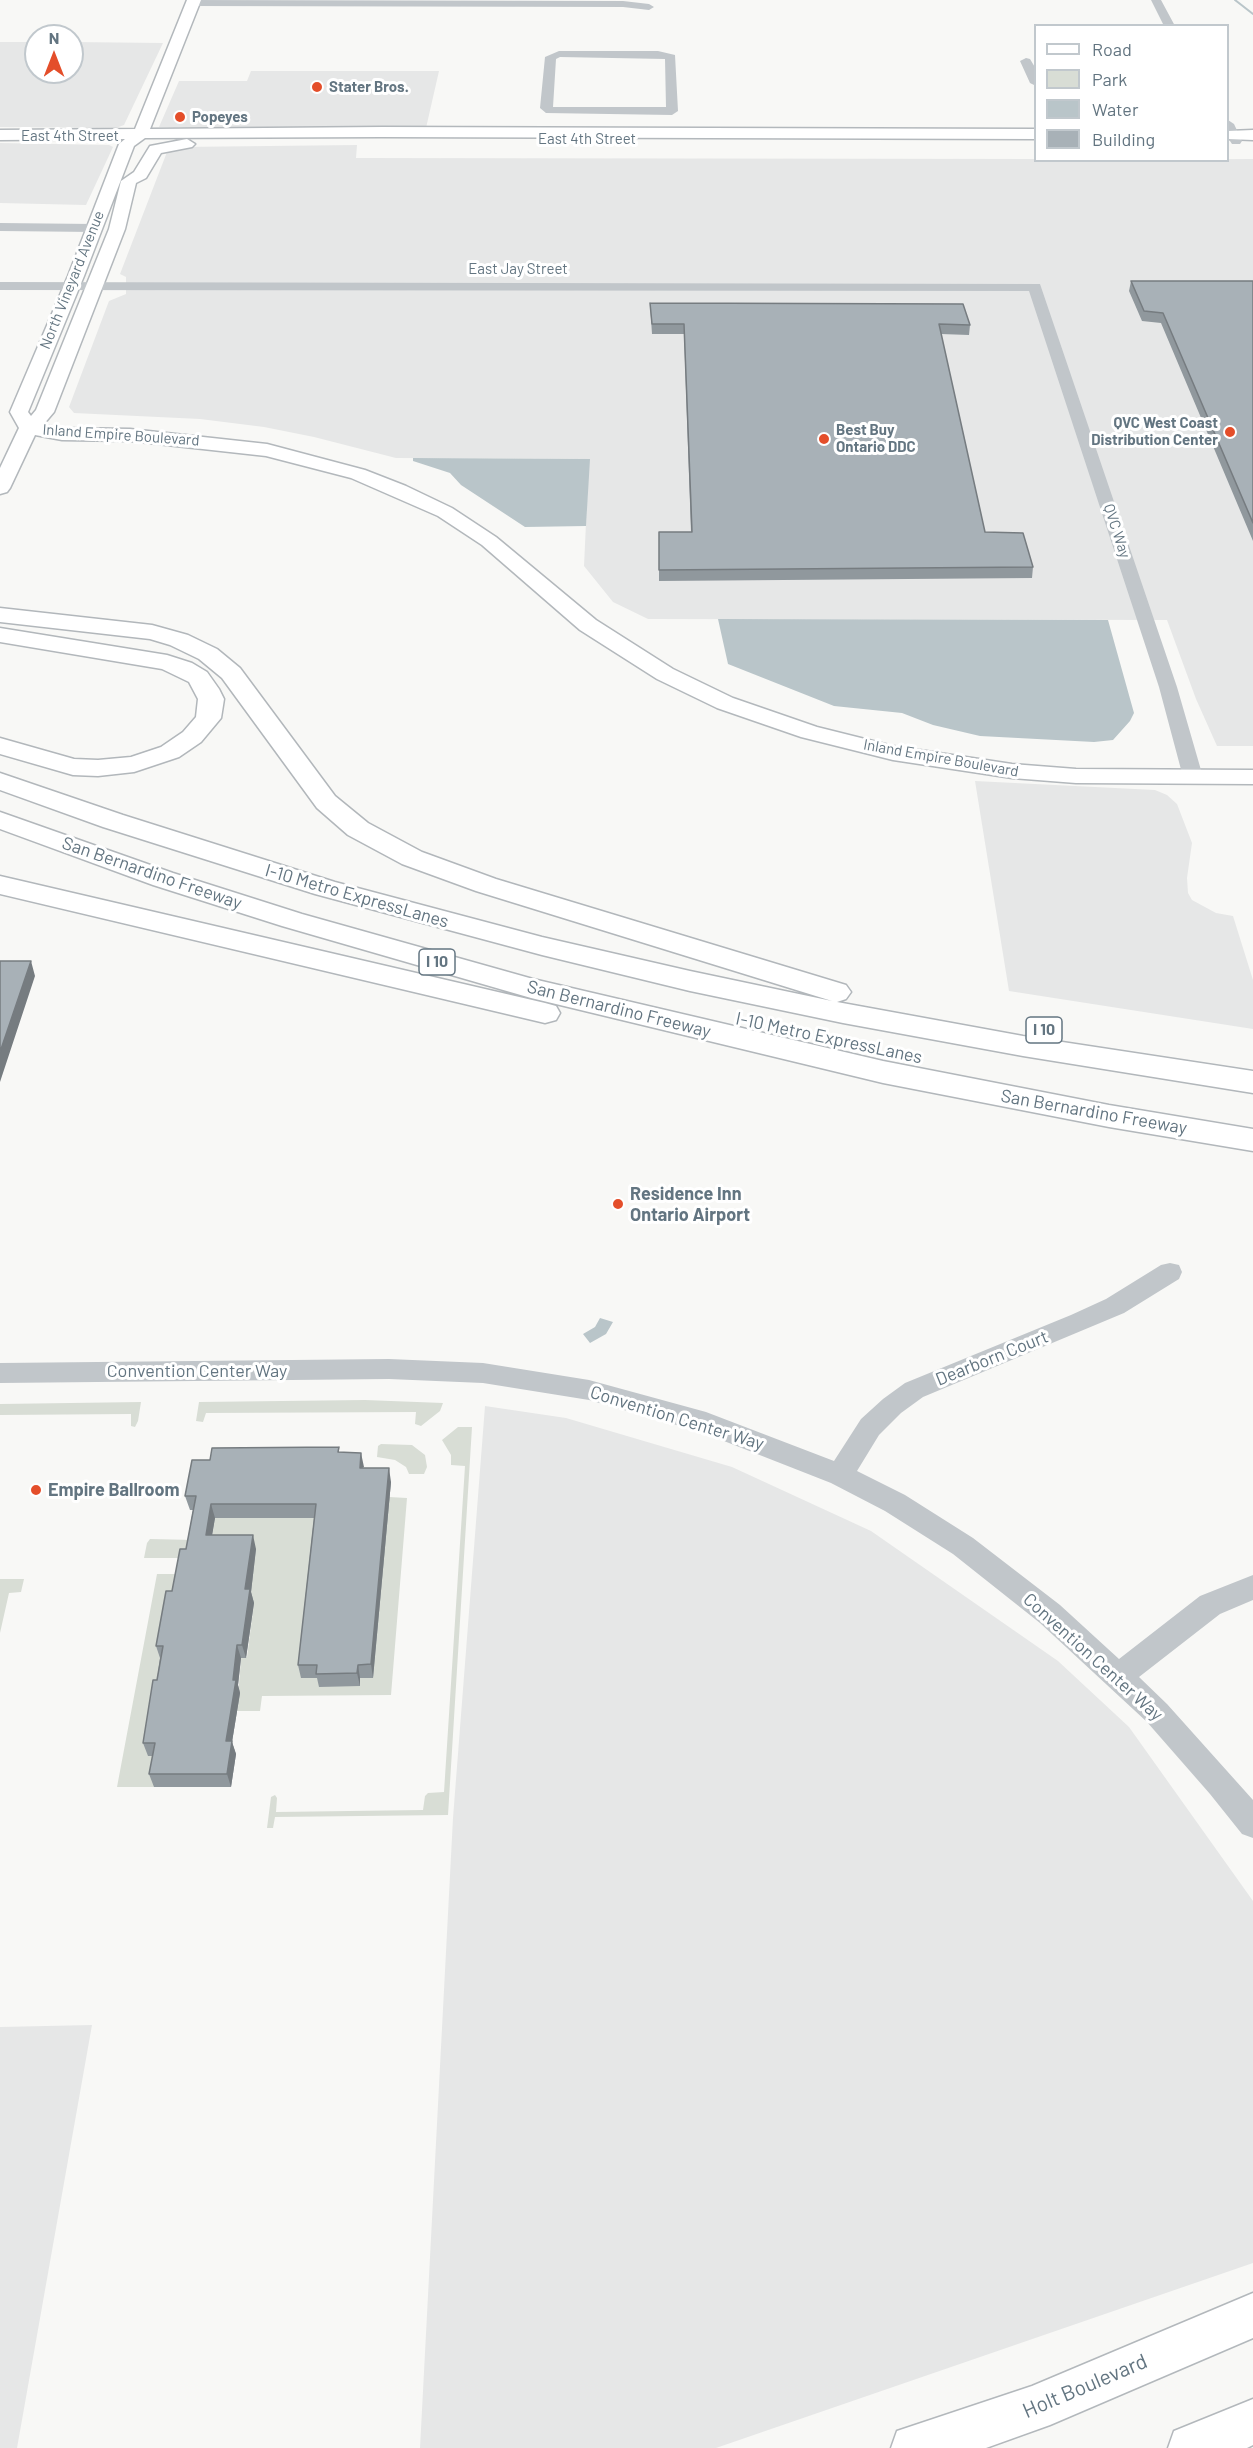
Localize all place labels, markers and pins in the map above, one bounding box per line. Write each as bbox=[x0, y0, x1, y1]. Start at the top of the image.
place label: Stater Bros. bbox=[329, 78, 409, 96]
marker: Stater Bros. bbox=[310, 80, 324, 94]
place label: Popeyes bbox=[192, 108, 248, 126]
marker: Popeyes bbox=[173, 110, 187, 124]
place label: QVC West Coast Distribution Center bbox=[1091, 414, 1218, 449]
place label: Best Buy Ontario DDC bbox=[836, 421, 916, 456]
marker: QVC West Coast Distribution Center bbox=[1223, 425, 1237, 439]
marker: Best Buy Ontario DDC bbox=[817, 432, 831, 446]
place label: Residence Inn Ontario Airport bbox=[630, 1183, 750, 1226]
marker: Residence Inn Ontario Airport bbox=[611, 1197, 625, 1211]
place label: Empire Ballroom bbox=[48, 1479, 180, 1501]
marker: Empire Ballroom bbox=[29, 1483, 43, 1497]

